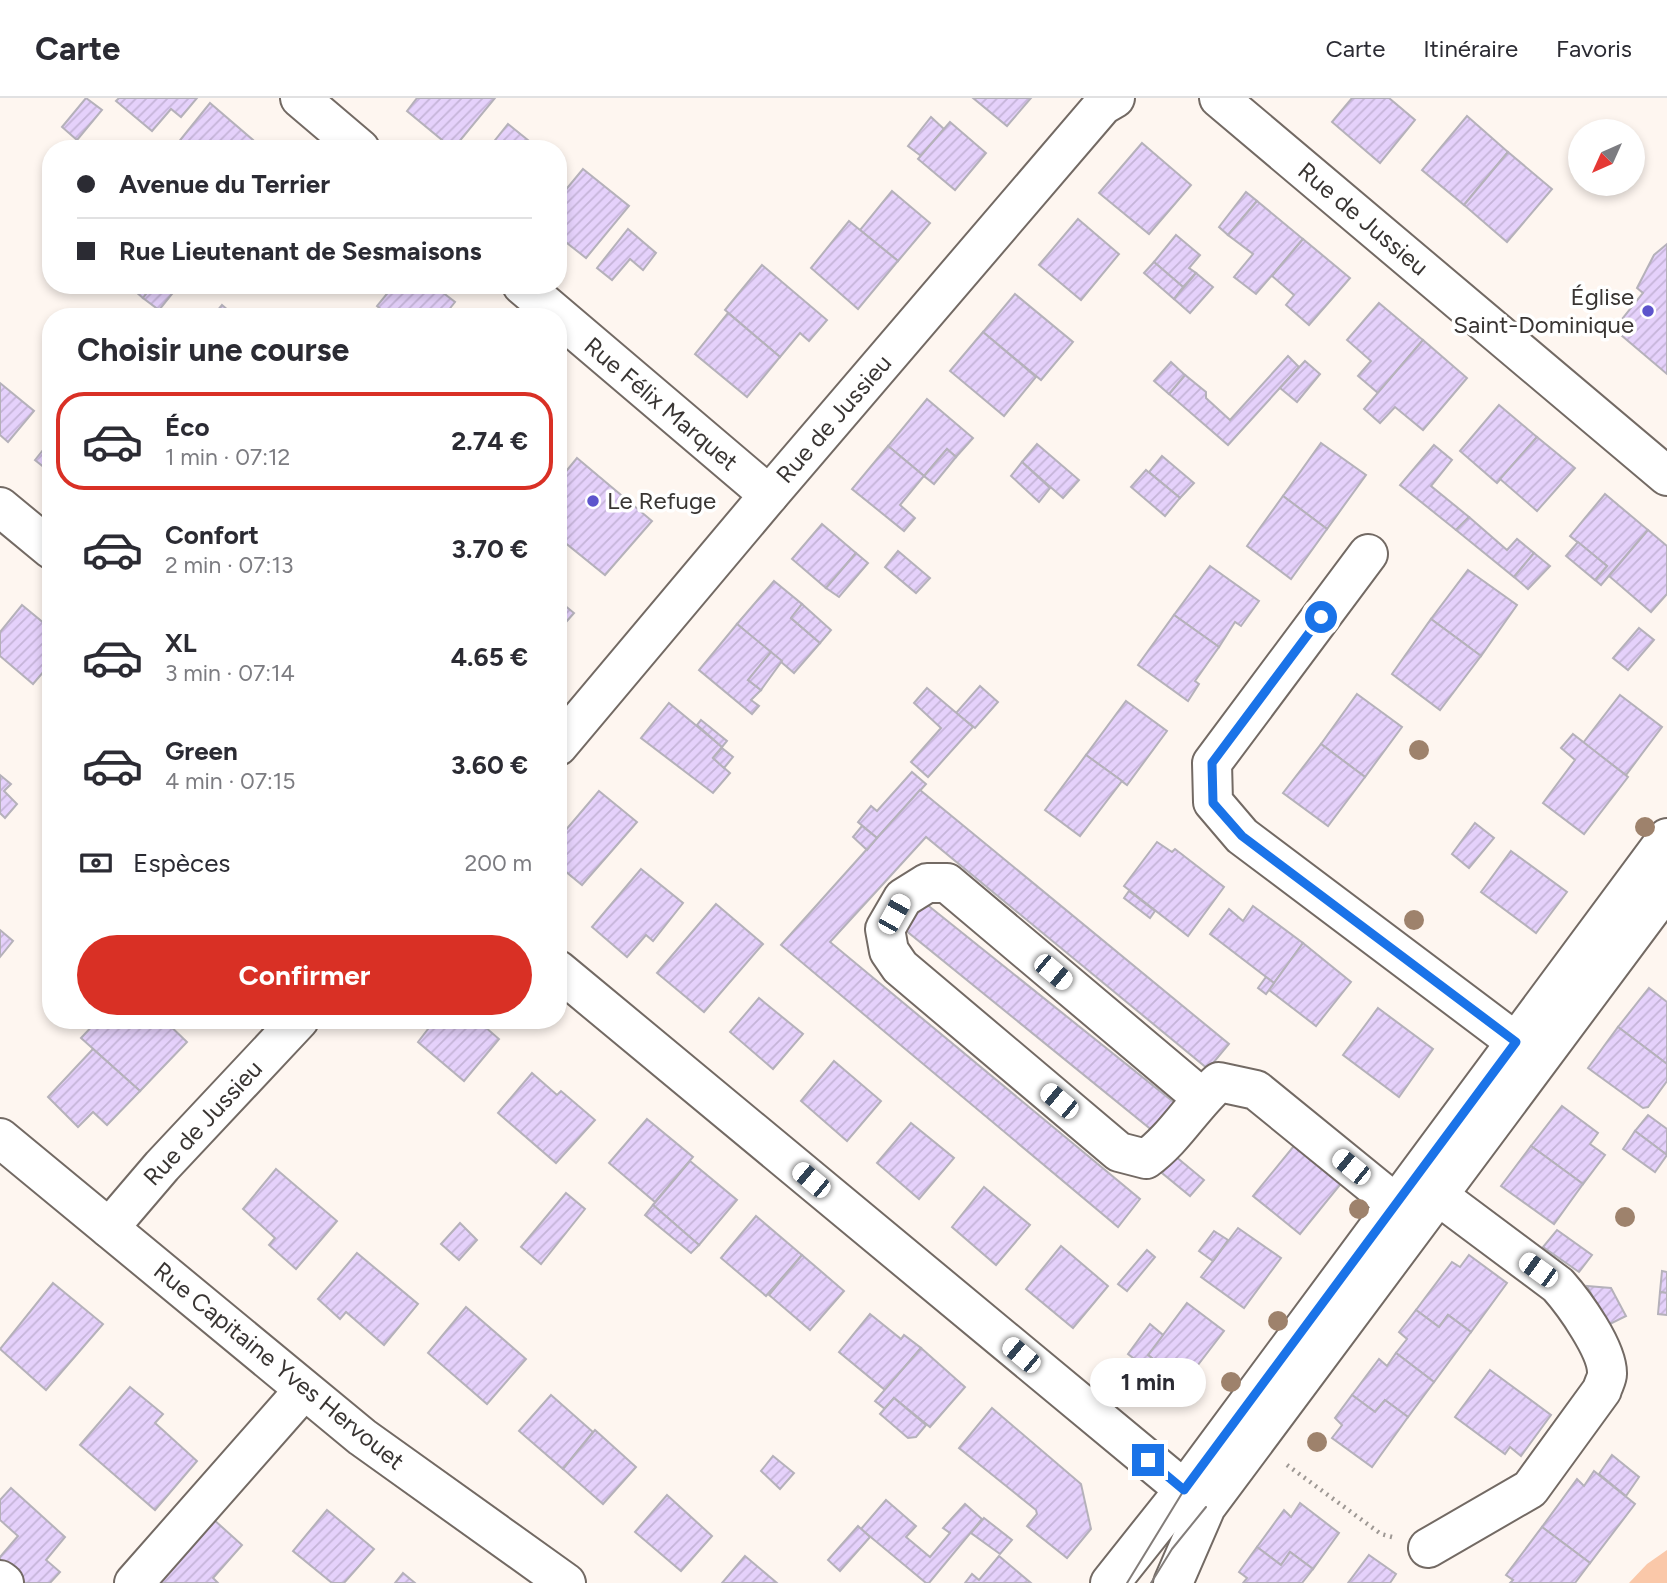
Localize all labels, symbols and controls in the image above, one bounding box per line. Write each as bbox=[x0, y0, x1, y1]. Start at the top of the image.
text: Carte bbox=[35, 29, 120, 68]
text: Carte bbox=[1325, 34, 1385, 63]
text: Itinéraire bbox=[1423, 34, 1518, 63]
text: Favoris bbox=[1556, 34, 1632, 63]
north arrow bbox=[1568, 119, 1645, 196]
map controls bbox=[1568, 119, 1645, 196]
street label: Rue de Jussieu bbox=[1292, 156, 1434, 281]
text: Avenue du Terrier bbox=[119, 168, 330, 200]
text: Rue Lieutenant de Sesmaisons bbox=[119, 235, 482, 267]
place label: Église Saint-Dominique bbox=[1453, 282, 1634, 339]
marker: Église Saint-Dominique bbox=[1640, 303, 1656, 319]
text: Choisir une course bbox=[77, 331, 349, 369]
street label: Rue Félix Marquet bbox=[579, 331, 744, 476]
street label: Rue de Jussieu bbox=[770, 349, 897, 489]
icon: car bbox=[81, 410, 144, 473]
text: Éco bbox=[165, 411, 210, 443]
text: 2.74 € bbox=[451, 425, 528, 457]
text: 1 min · 07:12 bbox=[165, 443, 290, 471]
place label: Le Refuge bbox=[607, 486, 716, 515]
marker: Le Refuge bbox=[585, 493, 601, 509]
icon: car bbox=[81, 518, 144, 581]
text: Confort bbox=[165, 519, 259, 551]
text: 3.70 € bbox=[452, 533, 528, 565]
text: 2 min · 07:13 bbox=[165, 551, 293, 579]
route start bbox=[1305, 601, 1337, 633]
icon: car bbox=[81, 626, 144, 689]
text: XL bbox=[165, 627, 197, 659]
text: 4.65 € bbox=[451, 641, 528, 673]
text: 3 min · 07:14 bbox=[165, 659, 295, 687]
icon: car bbox=[81, 734, 144, 797]
text: Green bbox=[165, 735, 238, 767]
text: 3.60 € bbox=[451, 749, 528, 781]
text: 4 min · 07:15 bbox=[165, 767, 296, 795]
icon: cash bbox=[77, 844, 115, 882]
text: Espèces bbox=[133, 847, 230, 879]
text: 200 m bbox=[464, 849, 532, 877]
car bbox=[875, 891, 914, 937]
button: Confirmer bbox=[77, 935, 532, 1015]
car bbox=[1031, 950, 1076, 994]
street label: Rue de Jussieu bbox=[137, 1054, 268, 1191]
car bbox=[1037, 1079, 1082, 1123]
car bbox=[1329, 1146, 1374, 1188]
car bbox=[789, 1158, 834, 1202]
car bbox=[1515, 1249, 1562, 1291]
street label: Rue Capitaine Yves Hervouet bbox=[148, 1256, 410, 1476]
car bbox=[999, 1333, 1044, 1377]
callout: 1 min bbox=[1090, 1358, 1206, 1408]
text: 1 min bbox=[1121, 1368, 1175, 1396]
route end bbox=[1132, 1444, 1164, 1476]

